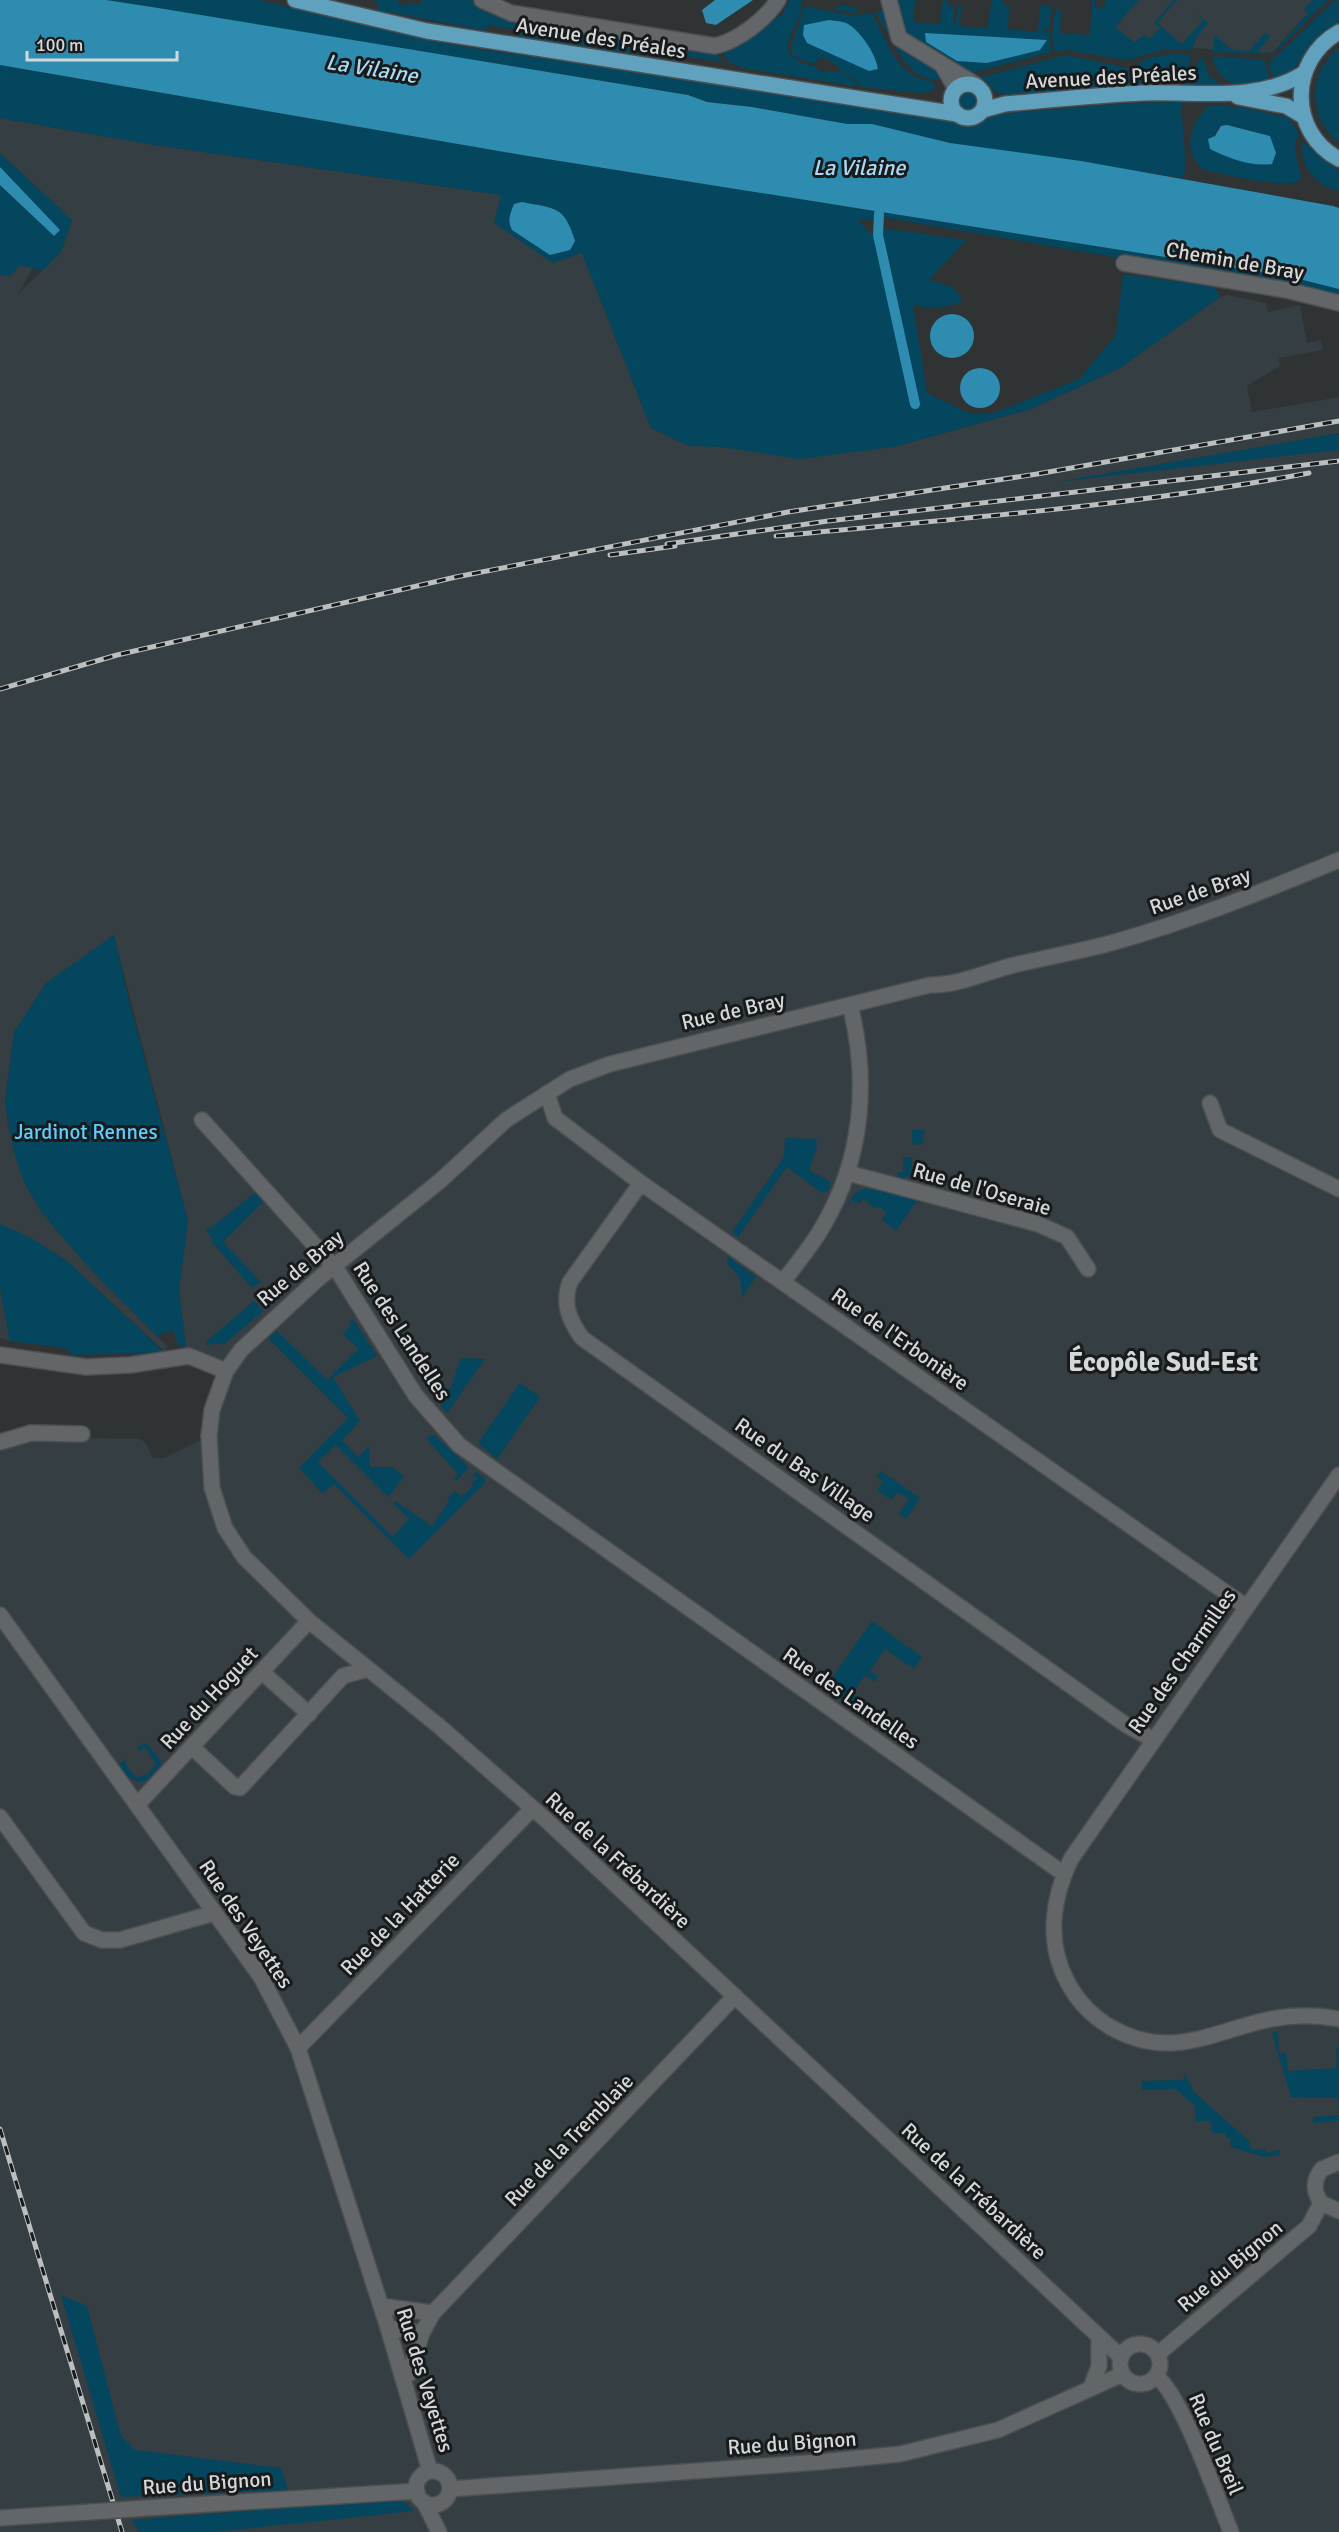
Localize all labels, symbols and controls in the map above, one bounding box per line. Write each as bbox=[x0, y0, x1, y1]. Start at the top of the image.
street label: Avenue des Préales bbox=[514, 12, 688, 64]
scale bar bbox=[27, 24, 177, 62]
text: 100 m bbox=[36, 34, 83, 56]
water label: La Vilaine bbox=[324, 48, 421, 89]
street label: Avenue des Préales bbox=[1025, 60, 1197, 94]
water label: La Vilaine bbox=[813, 154, 906, 181]
street label: Chemin de Bray bbox=[1164, 236, 1306, 286]
street label: Rue de Bray bbox=[1146, 862, 1254, 920]
street label: Rue de Bray bbox=[679, 986, 787, 1035]
park label: Jardinot Rennes bbox=[14, 1119, 158, 1145]
street label: Rue de l'Oseraie bbox=[910, 1157, 1054, 1221]
street label: Rue de Bray bbox=[251, 1224, 349, 1312]
street label: Rue des Landelles bbox=[347, 1257, 457, 1405]
street label: Rue de l'Erbonière bbox=[826, 1282, 974, 1396]
district label: Écopôle Sud-Est bbox=[1068, 1345, 1258, 1379]
street label: Rue du Bas Village bbox=[730, 1412, 880, 1528]
street label: Rue des Charmilles bbox=[1122, 1584, 1242, 1738]
street label: Rue du Hoguet bbox=[155, 1641, 263, 1755]
street label: Rue des Landelles bbox=[778, 1641, 924, 1755]
street label: Rue de la Frébardière bbox=[540, 1786, 696, 1934]
street label: Rue de la Hatterie bbox=[335, 1847, 465, 1981]
street label: Rue des Veyettes bbox=[193, 1855, 299, 1993]
street label: Rue de la Tremblaie bbox=[499, 2068, 639, 2212]
street label: Rue de la Frébardière bbox=[896, 2117, 1052, 2265]
street label: Rue du Bignon bbox=[1172, 2214, 1288, 2318]
street label: Rue des Veyettes bbox=[391, 2305, 459, 2455]
street label: Rue du Breil bbox=[1183, 2389, 1249, 2499]
street label: Rue du Bignon bbox=[727, 2426, 857, 2460]
street label: Rue du Bignon bbox=[142, 2466, 272, 2500]

